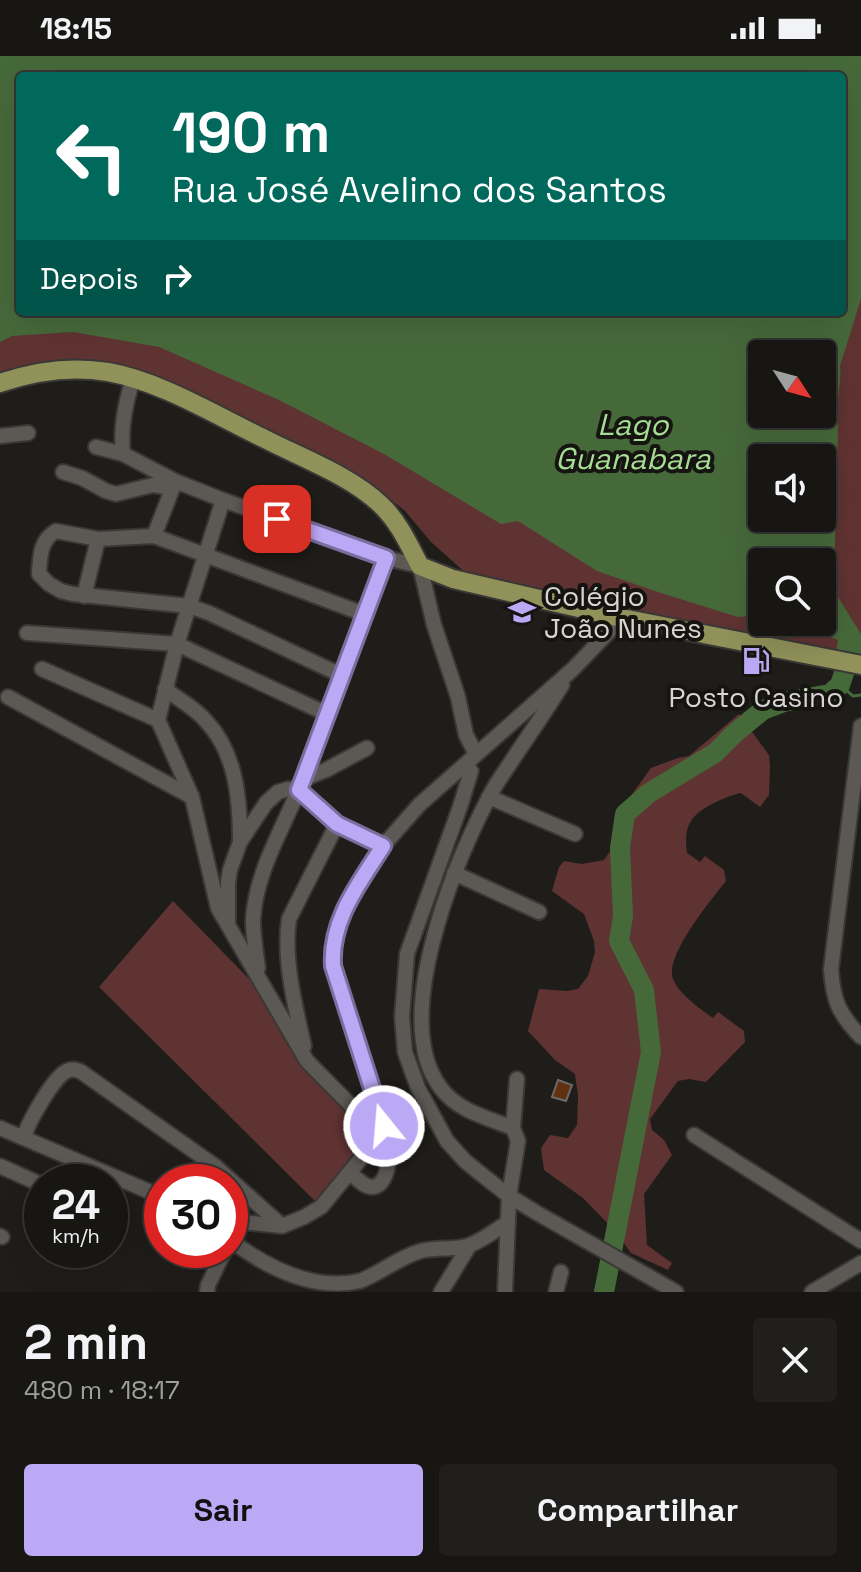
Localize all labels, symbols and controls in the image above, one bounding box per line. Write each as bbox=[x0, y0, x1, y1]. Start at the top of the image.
text: 18:15 bbox=[40, 9, 112, 48]
text: 190 m bbox=[172, 97, 330, 168]
icon: left bbox=[40, 104, 144, 208]
text: Rua José Avelino dos Santos bbox=[172, 167, 667, 213]
icon: right bbox=[155, 256, 199, 300]
text: Depois bbox=[40, 259, 139, 298]
north arrow bbox=[748, 340, 836, 428]
map controls bbox=[748, 340, 836, 636]
water label: Lago Guanabara bbox=[555, 405, 712, 478]
button: sound bbox=[748, 444, 836, 532]
pin bbox=[243, 485, 311, 553]
icon: arrive bbox=[255, 497, 299, 541]
button: search bbox=[748, 548, 836, 636]
place label: Colégio João Nunes bbox=[544, 578, 702, 646]
school or university icon: Colégio João Nunes bbox=[507, 597, 537, 627]
fuel station icon: Posto Casino bbox=[741, 646, 771, 676]
place label: Posto Casino bbox=[668, 679, 844, 715]
position arrow bbox=[342, 1084, 426, 1168]
speed limit sign: 30 bbox=[144, 1164, 248, 1268]
text: 24 bbox=[52, 1180, 100, 1231]
text: km/h bbox=[52, 1223, 100, 1249]
text: 2 min bbox=[24, 1312, 148, 1373]
button: close bbox=[753, 1318, 837, 1402]
text: 480 m · 18:17 bbox=[24, 1373, 180, 1407]
button: Sair bbox=[24, 1464, 423, 1556]
button: Compartilhar bbox=[439, 1464, 837, 1556]

